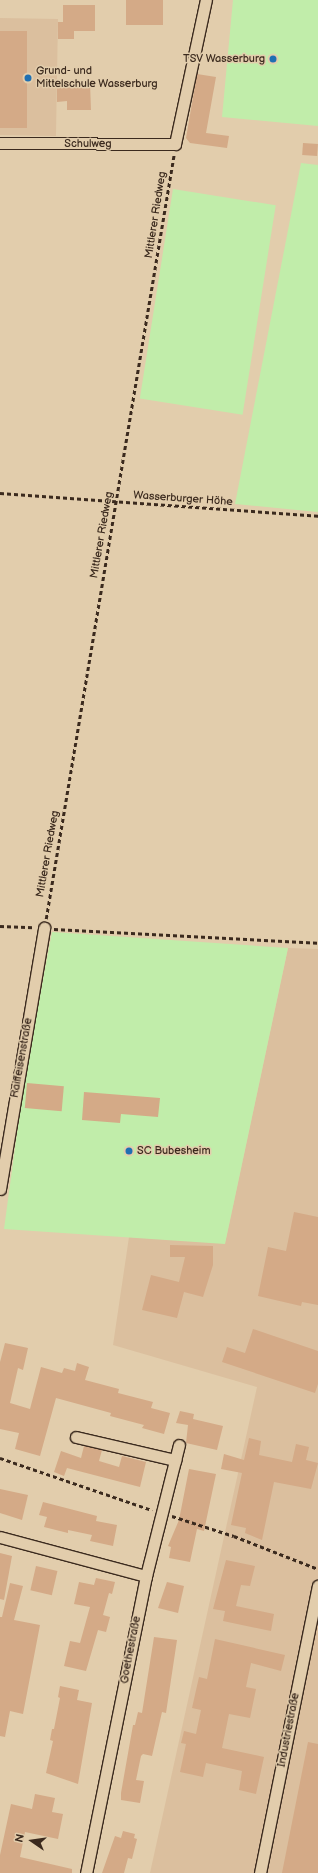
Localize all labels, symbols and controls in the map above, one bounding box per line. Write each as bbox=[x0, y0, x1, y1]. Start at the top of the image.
place label: TSV Wasserburg bbox=[183, 52, 265, 66]
marker: TSV Wasserburg bbox=[268, 54, 278, 64]
place label: Grund- und Mittelschule Wasserburg bbox=[36, 65, 158, 91]
marker: Grund- und Mittelschule Wasserburg bbox=[23, 73, 33, 83]
street label: Schulweg bbox=[64, 137, 112, 151]
street label: Mittlerer Riedweg bbox=[143, 171, 169, 259]
street label: Wasserburger Höhe bbox=[133, 489, 233, 509]
street label: Mittlerer Riedweg bbox=[88, 491, 116, 579]
street label: Mittlerer Riedweg bbox=[34, 810, 62, 898]
street label: Raiffeisenstraße bbox=[8, 1017, 36, 1099]
place label: SC Bubesheim bbox=[137, 1144, 211, 1158]
marker: SC Bubesheim bbox=[124, 1146, 134, 1156]
street label: Goethestraße bbox=[118, 1615, 144, 1685]
street label: Industriestraße bbox=[275, 1692, 303, 1768]
north arrow bbox=[12, 1821, 52, 1861]
text: N bbox=[13, 1833, 27, 1844]

